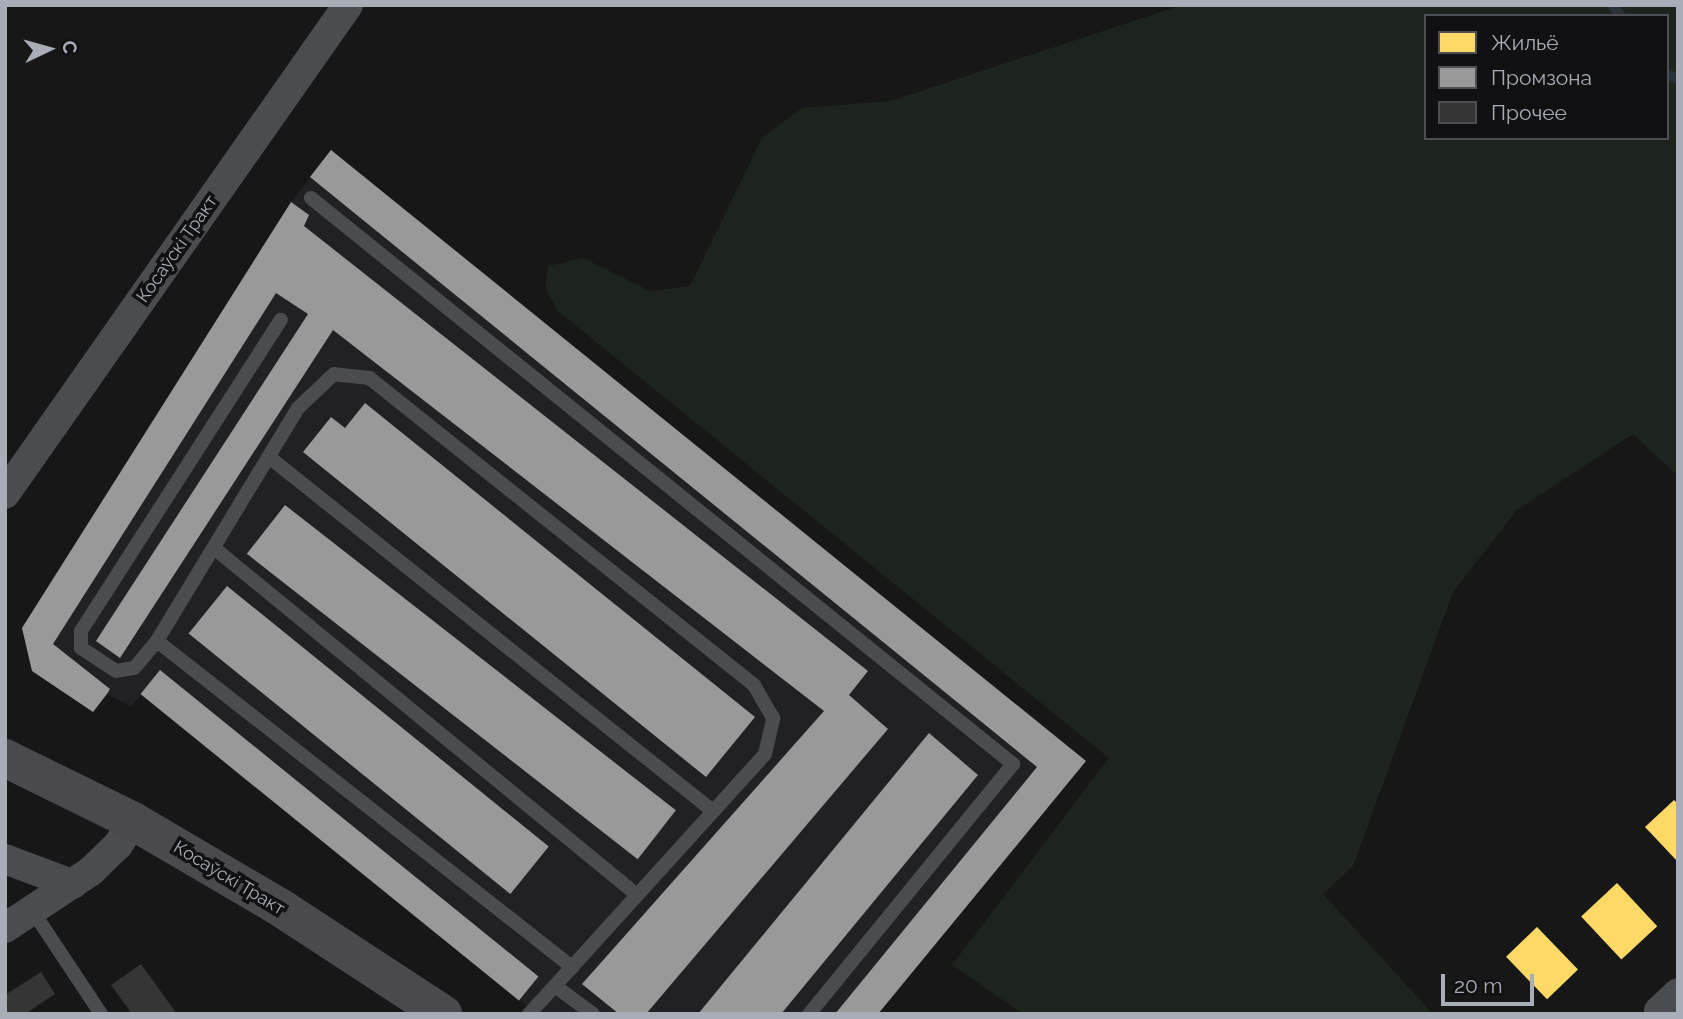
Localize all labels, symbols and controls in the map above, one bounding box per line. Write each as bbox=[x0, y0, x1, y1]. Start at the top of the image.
north arrow bbox=[14, 14, 84, 84]
legend bbox=[1424, 14, 1669, 140]
text: Жильё bbox=[1491, 30, 1559, 55]
text: С bbox=[58, 40, 81, 55]
text: Промзона bbox=[1491, 65, 1592, 90]
text: Прочее bbox=[1491, 100, 1567, 125]
street label: Косаўскі Тракт bbox=[132, 191, 222, 307]
street label: Косаўскі Тракт bbox=[169, 836, 289, 920]
scale bar bbox=[1445, 960, 1538, 1004]
text: 20 m bbox=[1454, 973, 1502, 998]

